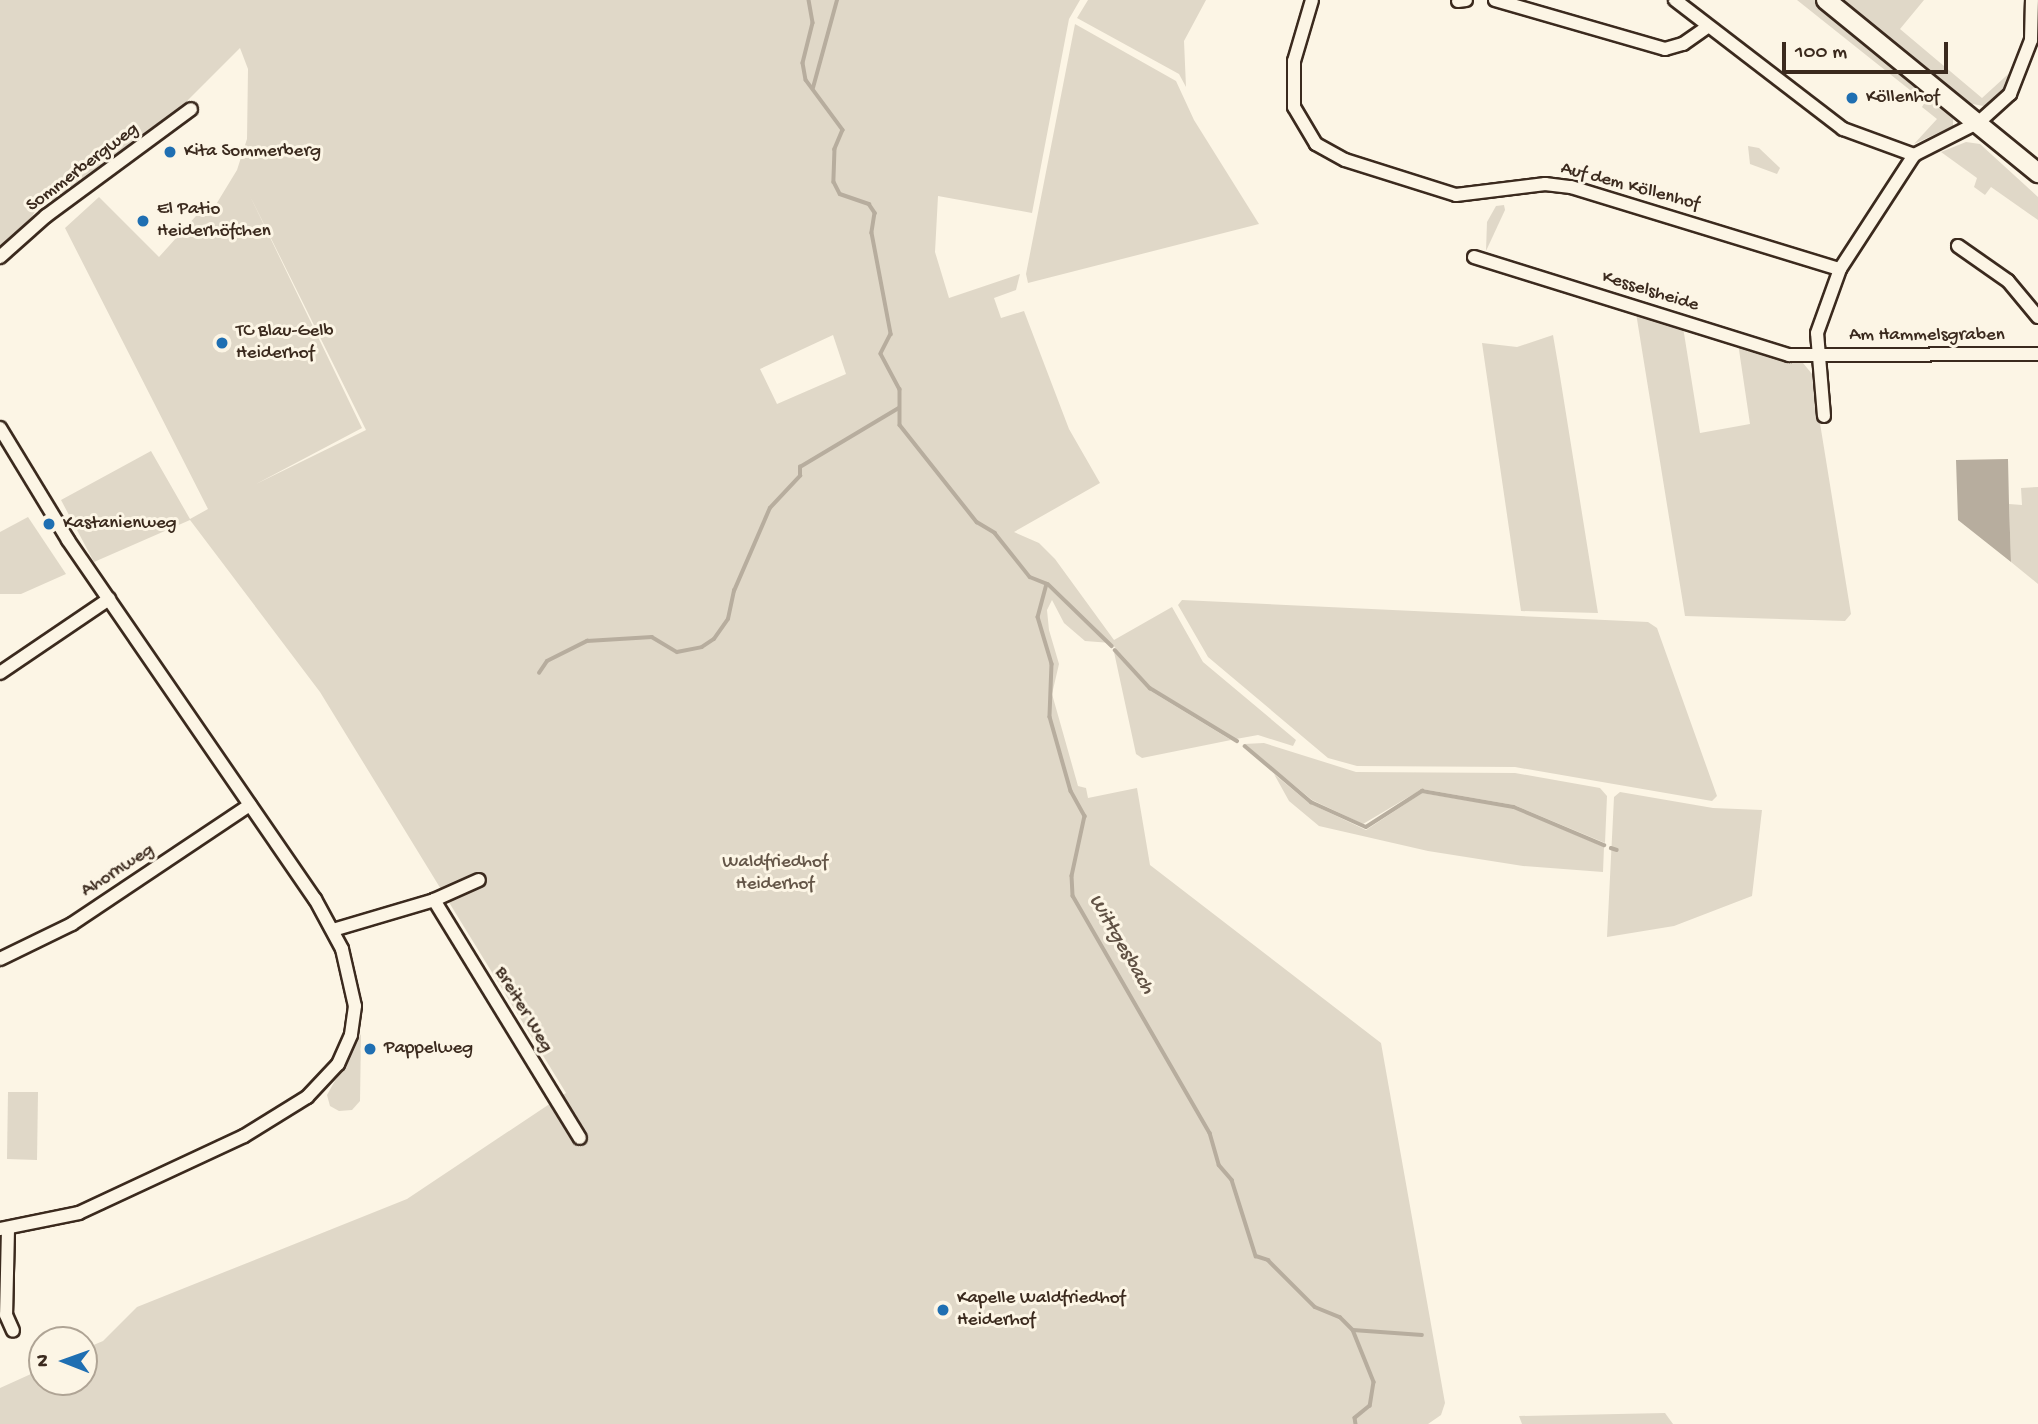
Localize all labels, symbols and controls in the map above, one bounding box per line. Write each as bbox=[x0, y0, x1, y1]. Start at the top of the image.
scale bar bbox=[1786, 28, 1952, 72]
text: 100 m bbox=[1795, 41, 1847, 66]
place label: Köllenhof bbox=[1866, 87, 1939, 109]
marker: Köllenhof bbox=[1844, 90, 1860, 106]
street label: Sommerbergweg bbox=[22, 118, 144, 218]
place label: Kita Sommerberg bbox=[184, 141, 321, 163]
marker: Kita Sommerberg bbox=[162, 144, 178, 160]
street label: Auf dem Köllenhof bbox=[1558, 158, 1702, 216]
place label: El Patio Heiderhöfchen bbox=[157, 199, 271, 243]
marker: El Patio Heiderhöfchen bbox=[135, 213, 151, 229]
street label: Kesselsheide bbox=[1599, 266, 1701, 318]
place label: TC Blau-Gelb Heiderhof bbox=[236, 321, 333, 365]
street label: Am Hammelsgraben bbox=[1849, 325, 2005, 347]
marker: TC Blau-Gelb Heiderhof bbox=[214, 335, 230, 351]
place label: Kastanienweg bbox=[63, 513, 177, 535]
marker: Kastanienweg bbox=[41, 516, 57, 532]
street label: Ahornweg bbox=[77, 839, 159, 903]
park label: Waldfriedhof Heiderhof bbox=[722, 852, 828, 896]
water label: Wittgesbach bbox=[1081, 891, 1159, 999]
street label: Breiter Weg bbox=[489, 963, 557, 1057]
place label: Pappelweg bbox=[384, 1038, 473, 1060]
marker: Pappelweg bbox=[362, 1041, 378, 1057]
place label: Kapelle Waldfriedhof Heiderhof bbox=[957, 1288, 1125, 1332]
marker: Kapelle Waldfriedhof Heiderhof bbox=[935, 1302, 951, 1318]
north arrow bbox=[28, 1326, 98, 1396]
text: N bbox=[32, 1354, 55, 1367]

